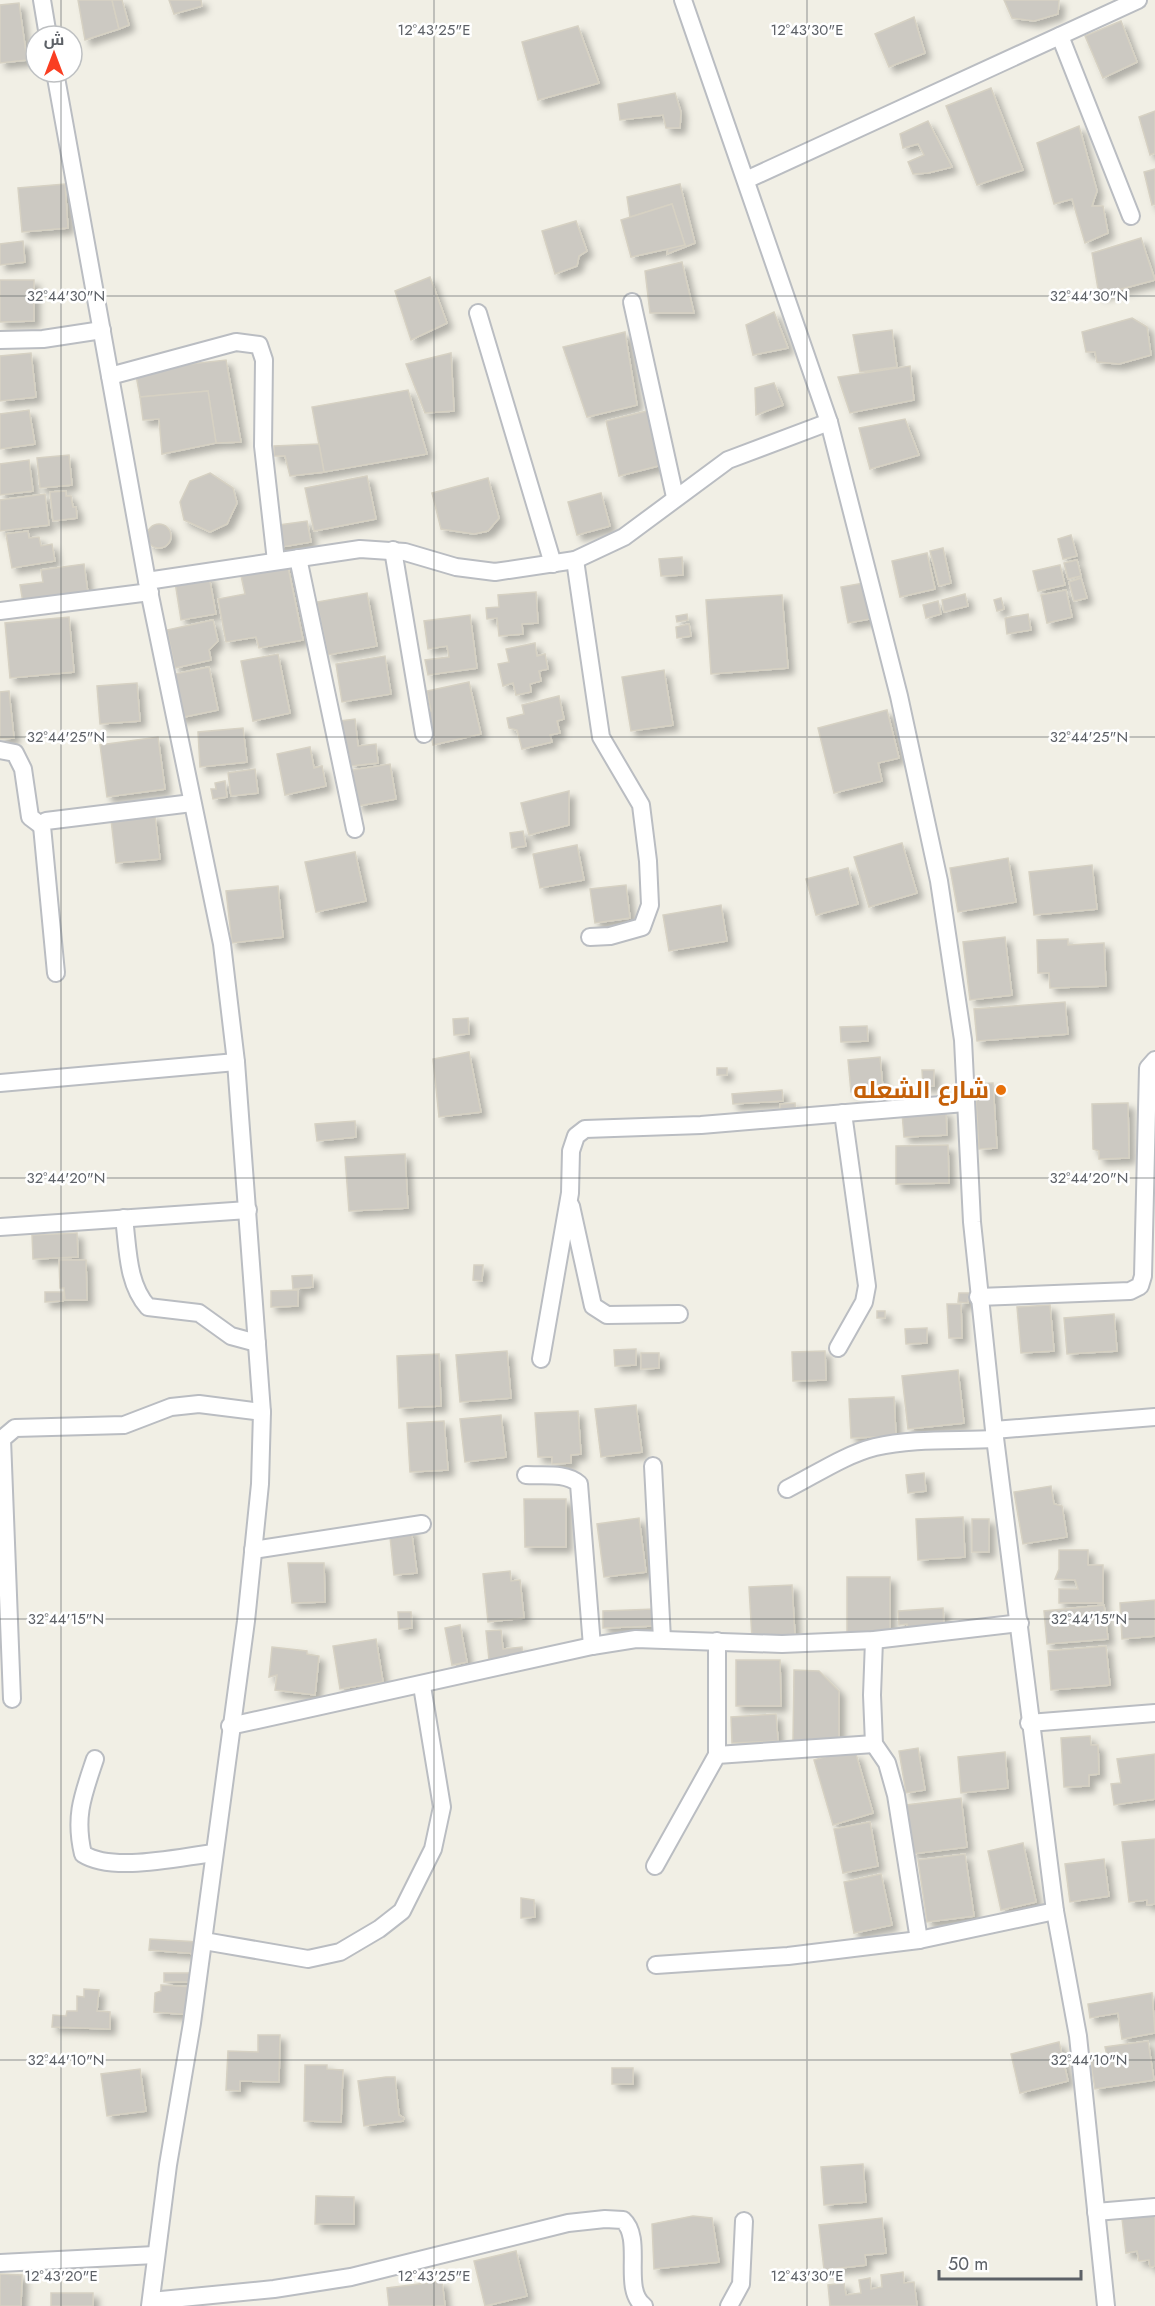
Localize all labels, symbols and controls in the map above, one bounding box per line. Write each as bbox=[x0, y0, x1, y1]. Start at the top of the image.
text: 12°43'25"E bbox=[398, 19, 470, 41]
text: 12°43'30"E bbox=[770, 19, 844, 41]
north arrow bbox=[24, 24, 84, 84]
text: ش bbox=[44, 28, 64, 51]
text: 32°44'30"N bbox=[27, 285, 105, 307]
text: 32°44'30"N bbox=[1050, 285, 1128, 307]
text: 32°44'25"N bbox=[27, 726, 105, 748]
text: 32°44'25"N bbox=[1050, 726, 1128, 748]
place label: شارع الشعله bbox=[853, 1072, 989, 1107]
marker: شارع الشعله bbox=[994, 1083, 1008, 1097]
text: 32°44'20"N bbox=[27, 1167, 105, 1189]
text: 32°44'20"N bbox=[1050, 1167, 1128, 1189]
text: 32°44'15"N bbox=[28, 1608, 104, 1630]
text: 32°44'15"N bbox=[1051, 1608, 1127, 1630]
text: 32°44'10"N bbox=[27, 2049, 105, 2071]
text: 32°44'10"N bbox=[1050, 2049, 1128, 2071]
scale bar bbox=[939, 2243, 1082, 2281]
text: 50 m bbox=[948, 2251, 988, 2277]
text: 12°43'20"E bbox=[24, 2265, 98, 2287]
text: 12°43'25"E bbox=[398, 2265, 470, 2287]
text: 12°43'30"E bbox=[770, 2265, 844, 2287]

